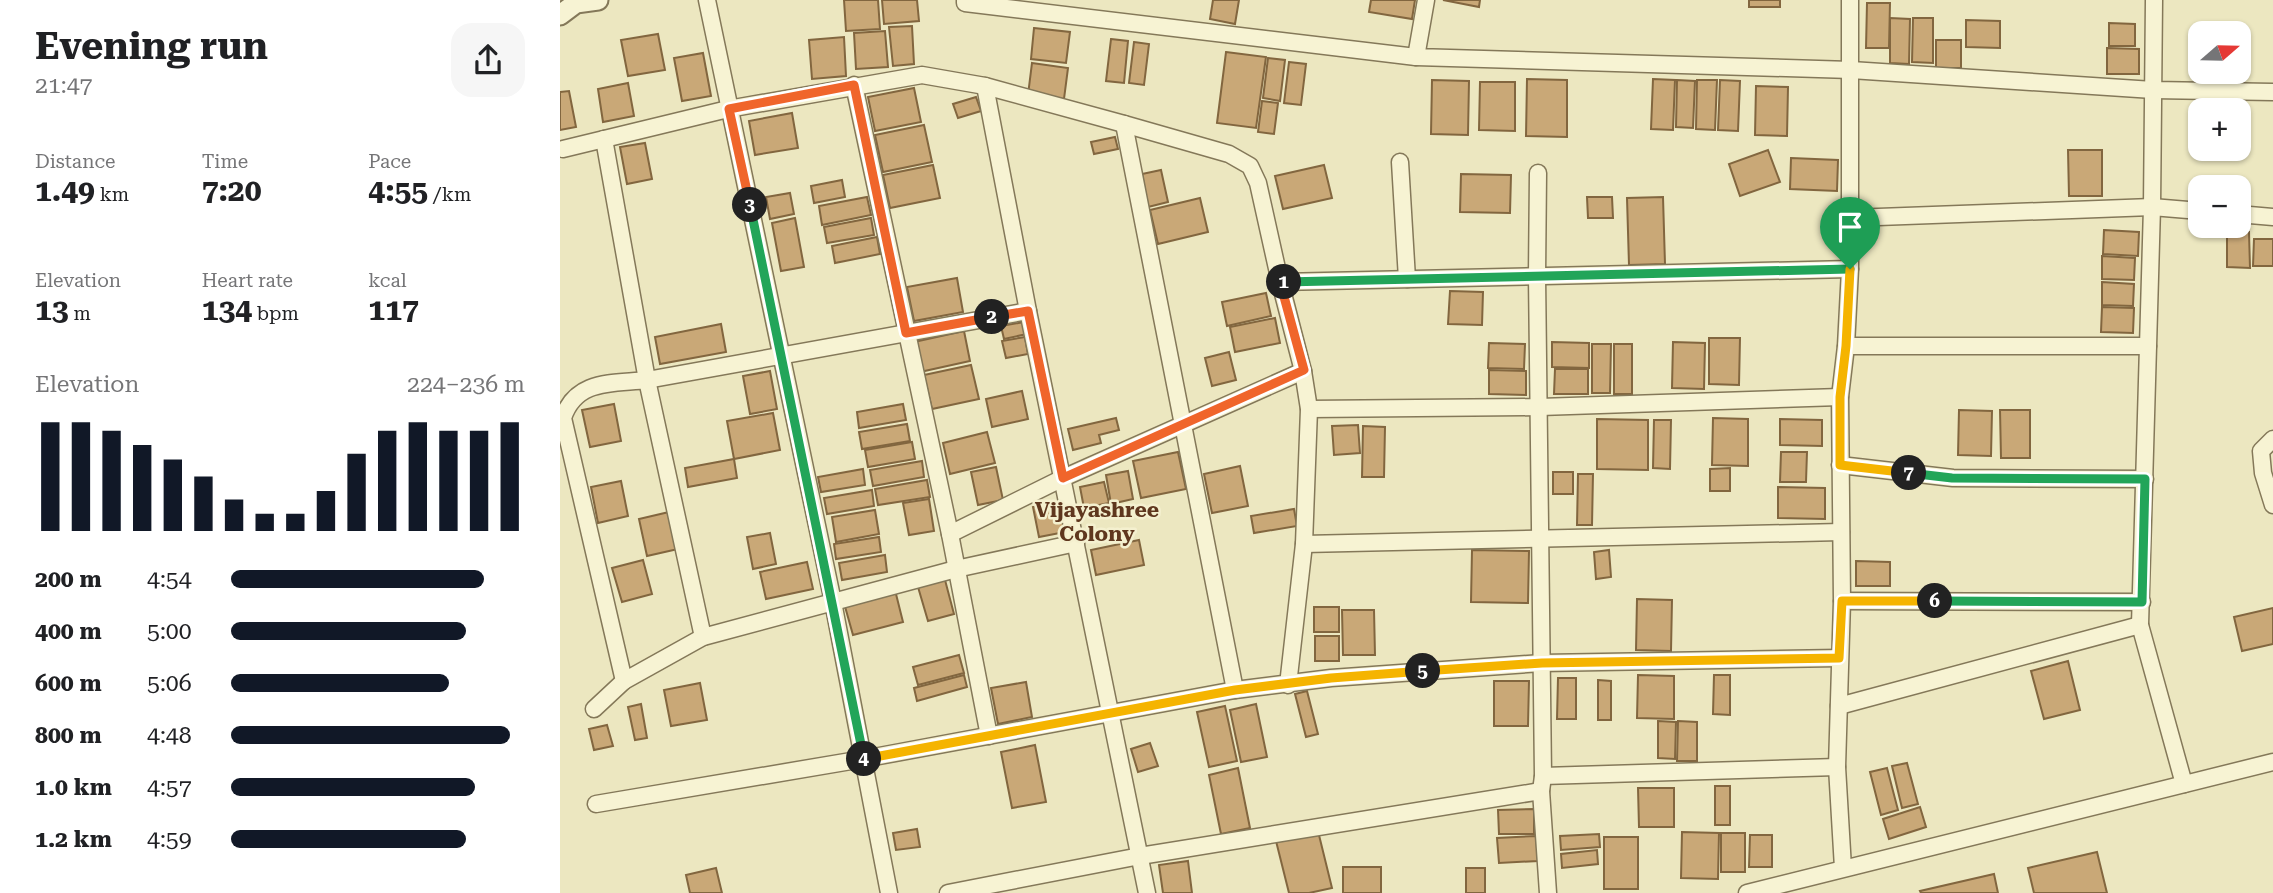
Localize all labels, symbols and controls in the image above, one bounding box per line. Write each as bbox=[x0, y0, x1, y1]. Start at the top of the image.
north arrow bbox=[2188, 21, 2250, 84]
map controls bbox=[2188, 21, 2251, 238]
button: share bbox=[451, 23, 525, 97]
text: Evening run bbox=[35, 24, 268, 68]
text: 21:47 bbox=[35, 72, 92, 99]
button: + bbox=[2188, 98, 2251, 161]
text: Distance bbox=[35, 150, 115, 173]
text: Time bbox=[202, 150, 248, 173]
text: Pace bbox=[368, 150, 411, 173]
text: 1.49 bbox=[35, 173, 95, 208]
text: 7:20 bbox=[202, 173, 261, 208]
text: 4:55 bbox=[368, 173, 428, 208]
button: − bbox=[2188, 175, 2251, 238]
text: km bbox=[95, 183, 129, 206]
text: /km bbox=[428, 183, 471, 206]
pin: 3 bbox=[732, 188, 768, 222]
text: 3 bbox=[744, 193, 755, 216]
pin bbox=[1820, 197, 1880, 269]
icon: arrive bbox=[1831, 208, 1869, 246]
pin: 1 bbox=[1266, 264, 1302, 300]
text: Elevation bbox=[35, 269, 121, 292]
text: Heart rate bbox=[202, 269, 293, 292]
text: kcal bbox=[368, 269, 407, 292]
text: 1 bbox=[1278, 270, 1289, 293]
text: 13 bbox=[35, 292, 69, 327]
text: 134 bbox=[202, 292, 252, 327]
text: 117 bbox=[368, 292, 419, 327]
pin: 2 bbox=[974, 300, 1010, 334]
text: m bbox=[69, 302, 91, 325]
text: bpm bbox=[252, 302, 299, 325]
text: 2 bbox=[986, 305, 997, 328]
text: Elevation bbox=[35, 371, 139, 398]
text: 224–236 m bbox=[407, 371, 525, 398]
pin: 7 bbox=[1892, 456, 1926, 490]
text: 7 bbox=[1903, 461, 1914, 484]
district label: Vijayashree Colony bbox=[1035, 498, 1159, 546]
text: 200 m bbox=[35, 566, 102, 593]
text: 4:54 bbox=[147, 566, 192, 593]
pin: 6 bbox=[1918, 584, 1952, 618]
text: 6 bbox=[1929, 589, 1940, 612]
text: 400 m bbox=[35, 618, 102, 645]
text: 5:00 bbox=[147, 618, 192, 645]
pin: 5 bbox=[1406, 654, 1440, 688]
text: 5 bbox=[1417, 659, 1428, 682]
text: 600 m bbox=[35, 670, 102, 697]
text: 5:06 bbox=[147, 670, 192, 697]
text: 800 m bbox=[35, 722, 102, 749]
text: 4:48 bbox=[147, 722, 192, 749]
pin: 4 bbox=[846, 742, 882, 776]
text: 4 bbox=[858, 747, 869, 770]
text: 1.0 km bbox=[35, 774, 112, 801]
text: 4:57 bbox=[147, 774, 192, 801]
text: 1.2 km bbox=[35, 826, 112, 853]
text: 4:59 bbox=[147, 826, 192, 853]

